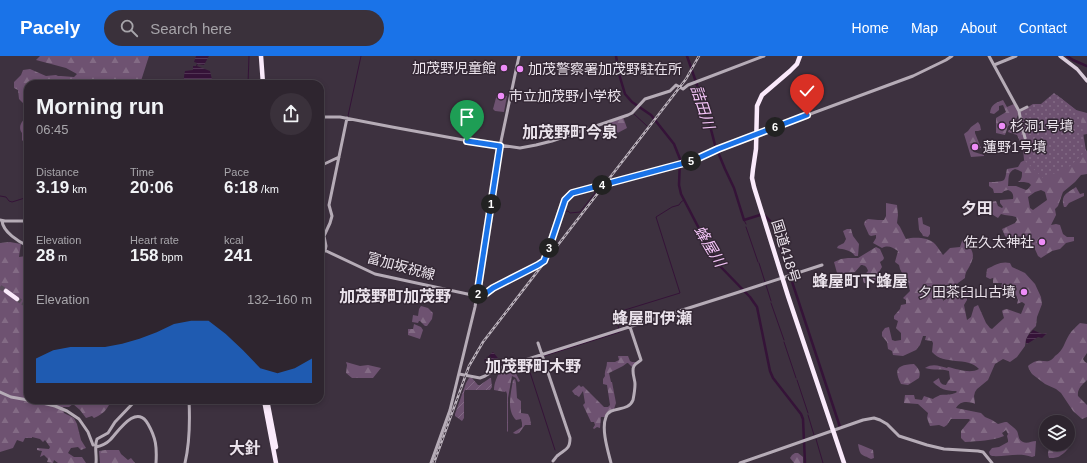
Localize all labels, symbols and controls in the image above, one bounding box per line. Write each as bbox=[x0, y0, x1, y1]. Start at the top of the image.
search box bbox=[104, 10, 384, 46]
text: Pacely bbox=[20, 17, 80, 38]
icon: search bbox=[118, 17, 140, 39]
text: Search here bbox=[150, 20, 232, 37]
text: Home bbox=[852, 20, 889, 36]
text: Map bbox=[911, 20, 938, 36]
text: About bbox=[960, 20, 997, 36]
text: Contact bbox=[1019, 20, 1067, 36]
place label: 加茂野児童館 bbox=[412, 60, 496, 76]
place label: 加茂警察署加茂野駐在所 bbox=[528, 61, 682, 77]
marker: 加茂野児童館 bbox=[499, 63, 509, 73]
marker: 加茂警察署加茂野駐在所 bbox=[515, 64, 525, 74]
pin bbox=[790, 74, 824, 115]
icon: check bbox=[796, 80, 818, 102]
water label: 詰田川 bbox=[688, 83, 719, 133]
place label: 市立加茂野小学校 bbox=[509, 88, 621, 104]
marker: 市立加茂野小学校 bbox=[496, 91, 506, 101]
button: share bbox=[270, 93, 312, 135]
text: Morning run bbox=[36, 94, 164, 119]
pin bbox=[450, 100, 484, 141]
icon: arrive bbox=[456, 106, 478, 128]
pin: 6 bbox=[765, 117, 785, 137]
place label: 杉洞1号墳 bbox=[1010, 118, 1074, 134]
text: 6 bbox=[772, 121, 778, 133]
marker: 杉洞1号墳 bbox=[997, 121, 1007, 131]
text: 06:45 bbox=[36, 122, 69, 137]
district label: 加茂野町今泉 bbox=[522, 124, 618, 141]
place label: 蓮野1号墳 bbox=[983, 139, 1047, 155]
marker: 蓮野1号墳 bbox=[970, 142, 980, 152]
pin: 5 bbox=[681, 151, 701, 171]
text: 5 bbox=[688, 155, 694, 167]
text: Distance bbox=[36, 166, 79, 178]
text: Time bbox=[130, 166, 154, 178]
text: Pace bbox=[224, 166, 249, 178]
pin: 4 bbox=[592, 175, 612, 195]
text: 3.19 bbox=[36, 178, 69, 197]
text: 20:06 bbox=[130, 178, 173, 197]
text: 6:18 bbox=[224, 178, 258, 197]
text: 4 bbox=[599, 179, 605, 191]
text: km bbox=[69, 183, 87, 195]
text: /km bbox=[258, 183, 279, 195]
pin: 1 bbox=[481, 194, 501, 214]
text: 1 bbox=[488, 198, 494, 210]
district label: 夕田 bbox=[961, 200, 993, 217]
street label: 国道418号 bbox=[769, 217, 803, 285]
water label: 蜂屋川 bbox=[691, 222, 730, 271]
text: Elevation bbox=[36, 234, 81, 246]
text: Heart rate bbox=[130, 234, 179, 246]
text: kcal bbox=[224, 234, 244, 246]
place label: 佐久太神社 bbox=[964, 234, 1034, 250]
marker: 佐久太神社 bbox=[1037, 237, 1047, 247]
pin: 3 bbox=[539, 238, 559, 258]
text: 3 bbox=[546, 242, 552, 254]
text: 28 bbox=[36, 246, 55, 265]
text: 158 bbox=[130, 246, 158, 265]
text: 241 bbox=[224, 246, 252, 265]
street label: 富加坂祝線 bbox=[365, 249, 437, 283]
text: m bbox=[55, 251, 67, 263]
text: bpm bbox=[158, 251, 183, 263]
district label: 蜂屋町下蜂屋 bbox=[812, 272, 908, 290]
pin: 2 bbox=[468, 284, 488, 304]
place label: 夕田茶臼山古墳 bbox=[918, 284, 1016, 300]
marker: 夕田茶臼山古墳 bbox=[1019, 287, 1029, 297]
district label: 加茂野町加茂野 bbox=[339, 288, 451, 305]
text: 2 bbox=[475, 288, 481, 300]
text: Elevation bbox=[36, 292, 89, 307]
text: 132–160 m bbox=[247, 292, 312, 307]
district label: 蜂屋町伊瀬 bbox=[612, 309, 692, 327]
district label: 加茂野町木野 bbox=[485, 358, 581, 375]
map controls bbox=[1039, 415, 1075, 451]
button: layers bbox=[1039, 415, 1075, 451]
district label: 大針 bbox=[229, 439, 261, 457]

